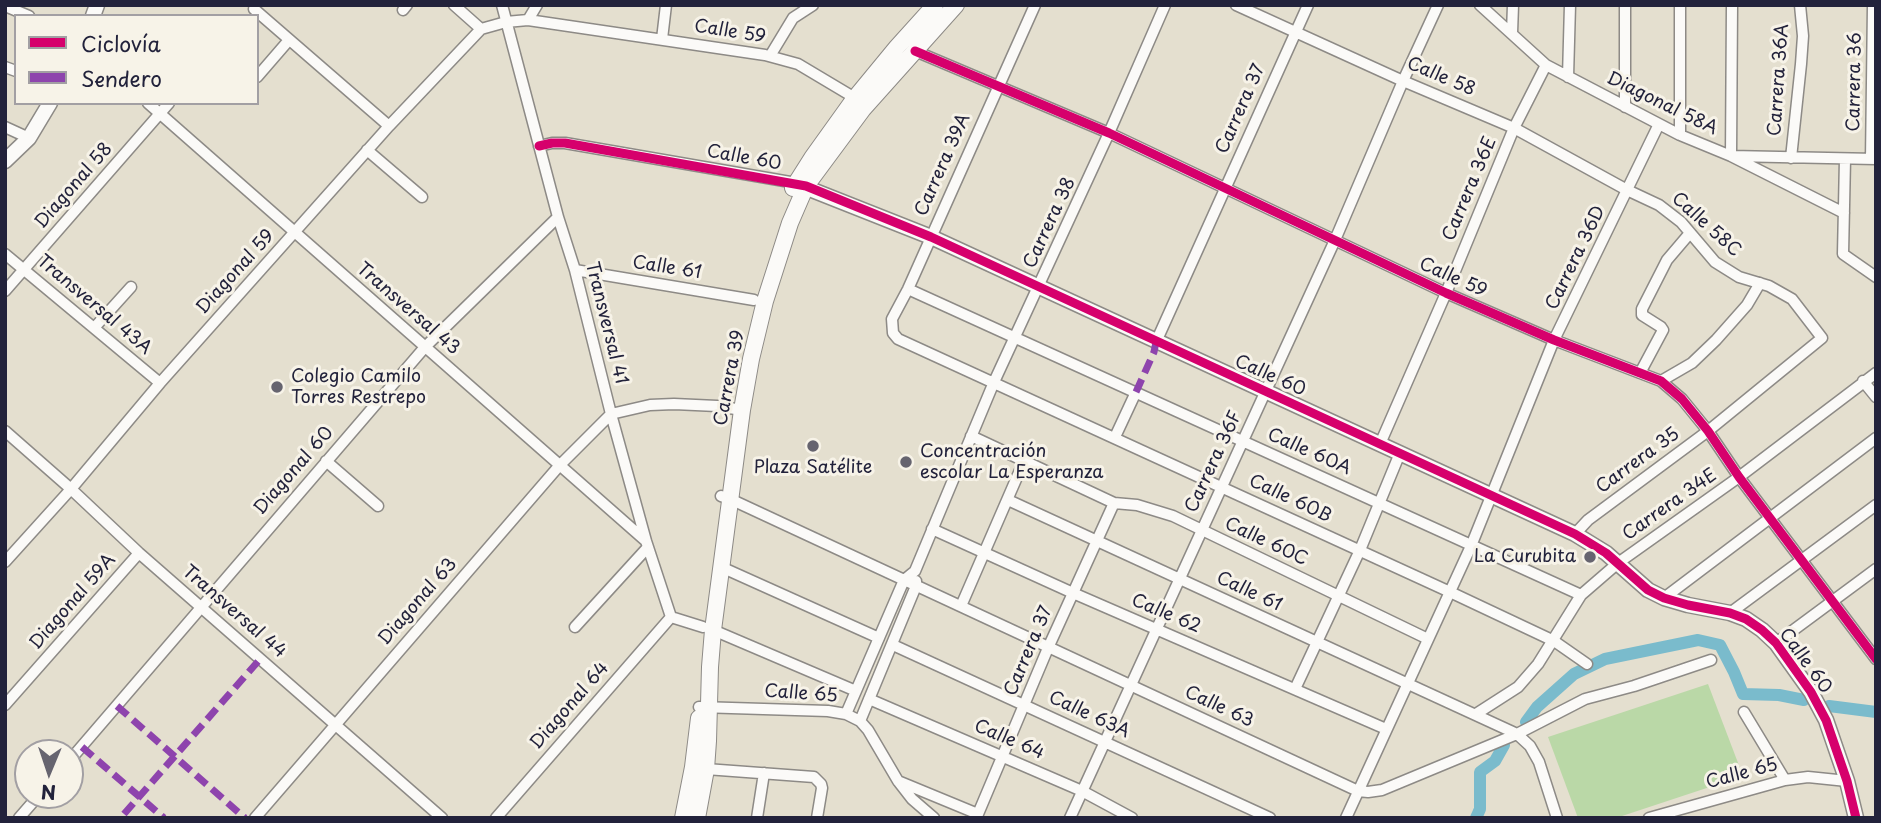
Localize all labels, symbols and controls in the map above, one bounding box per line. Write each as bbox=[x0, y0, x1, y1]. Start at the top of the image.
legend bbox=[14, 14, 259, 105]
street label: Calle 59 bbox=[693, 16, 767, 48]
street label: Carrera 36A bbox=[1764, 23, 1794, 137]
text: Ciclovía bbox=[81, 27, 161, 59]
street label: Carrera 36 bbox=[1843, 32, 1867, 132]
street label: Calle 58 bbox=[1403, 53, 1479, 101]
street label: Carrera 37 bbox=[1212, 61, 1270, 157]
text: Sendero bbox=[81, 62, 162, 94]
street label: Diagonal 58A bbox=[1603, 68, 1721, 140]
street label: Carrera 39A bbox=[911, 110, 975, 220]
street label: Carrera 36E bbox=[1438, 134, 1502, 244]
street label: Diagonal 58 bbox=[31, 139, 117, 233]
street label: Calle 60 bbox=[705, 141, 783, 175]
street label: Carrera 38 bbox=[1020, 174, 1080, 272]
street label: Calle 58C bbox=[1667, 188, 1745, 262]
street label: Carrera 36D bbox=[1541, 202, 1611, 314]
street label: Diagonal 59 bbox=[192, 225, 280, 319]
street label: Transversal 43A bbox=[32, 251, 156, 359]
street label: Calle 61 bbox=[631, 252, 703, 284]
street label: Calle 59 bbox=[1416, 253, 1490, 303]
street label: Transversal 43 bbox=[352, 258, 464, 360]
street label: Transversal 41 bbox=[580, 260, 632, 386]
street label: Carrera 39 bbox=[710, 328, 750, 428]
street label: Calle 60 bbox=[1231, 351, 1309, 401]
place label: Colegio Camilo Torres Restrepo bbox=[291, 366, 426, 408]
marker: Colegio Camilo Torres Restrepo bbox=[269, 379, 285, 395]
street label: Carrera 36F bbox=[1181, 408, 1247, 516]
street label: Diagonal 60 bbox=[250, 422, 338, 520]
street label: Calle 60A bbox=[1264, 424, 1354, 480]
street label: Carrera 35 bbox=[1592, 424, 1684, 498]
marker: Plaza Satélite bbox=[805, 438, 821, 454]
place label: Concentración escolar La Esperanza bbox=[920, 441, 1104, 484]
marker: Concentración escolar La Esperanza bbox=[898, 454, 914, 470]
place label: Plaza Satélite bbox=[754, 457, 872, 479]
street label: Carrera 34E bbox=[1619, 465, 1721, 545]
street label: Calle 60B bbox=[1245, 470, 1335, 528]
street label: Calle 60C bbox=[1221, 513, 1311, 571]
place label: La Curubita bbox=[1474, 546, 1576, 568]
marker: La Curubita bbox=[1582, 549, 1598, 565]
street label: Diagonal 59A bbox=[26, 550, 120, 654]
street label: Diagonal 63 bbox=[374, 554, 462, 650]
street label: Transversal 44 bbox=[178, 561, 290, 663]
street label: Calle 61 bbox=[1213, 567, 1285, 617]
street label: Calle 62 bbox=[1128, 590, 1204, 638]
street label: Carrera 37 bbox=[1000, 603, 1058, 699]
street label: Calle 60 bbox=[1774, 624, 1836, 698]
street label: Diagonal 64 bbox=[526, 658, 614, 754]
street label: Calle 65 bbox=[764, 681, 838, 707]
street label: Calle 63 bbox=[1181, 682, 1257, 732]
street label: Calle 63A bbox=[1045, 687, 1133, 743]
street label: Calle 64 bbox=[971, 716, 1047, 764]
north arrow bbox=[14, 739, 84, 809]
street label: Calle 65 bbox=[1704, 754, 1780, 794]
text: N bbox=[40, 779, 56, 807]

